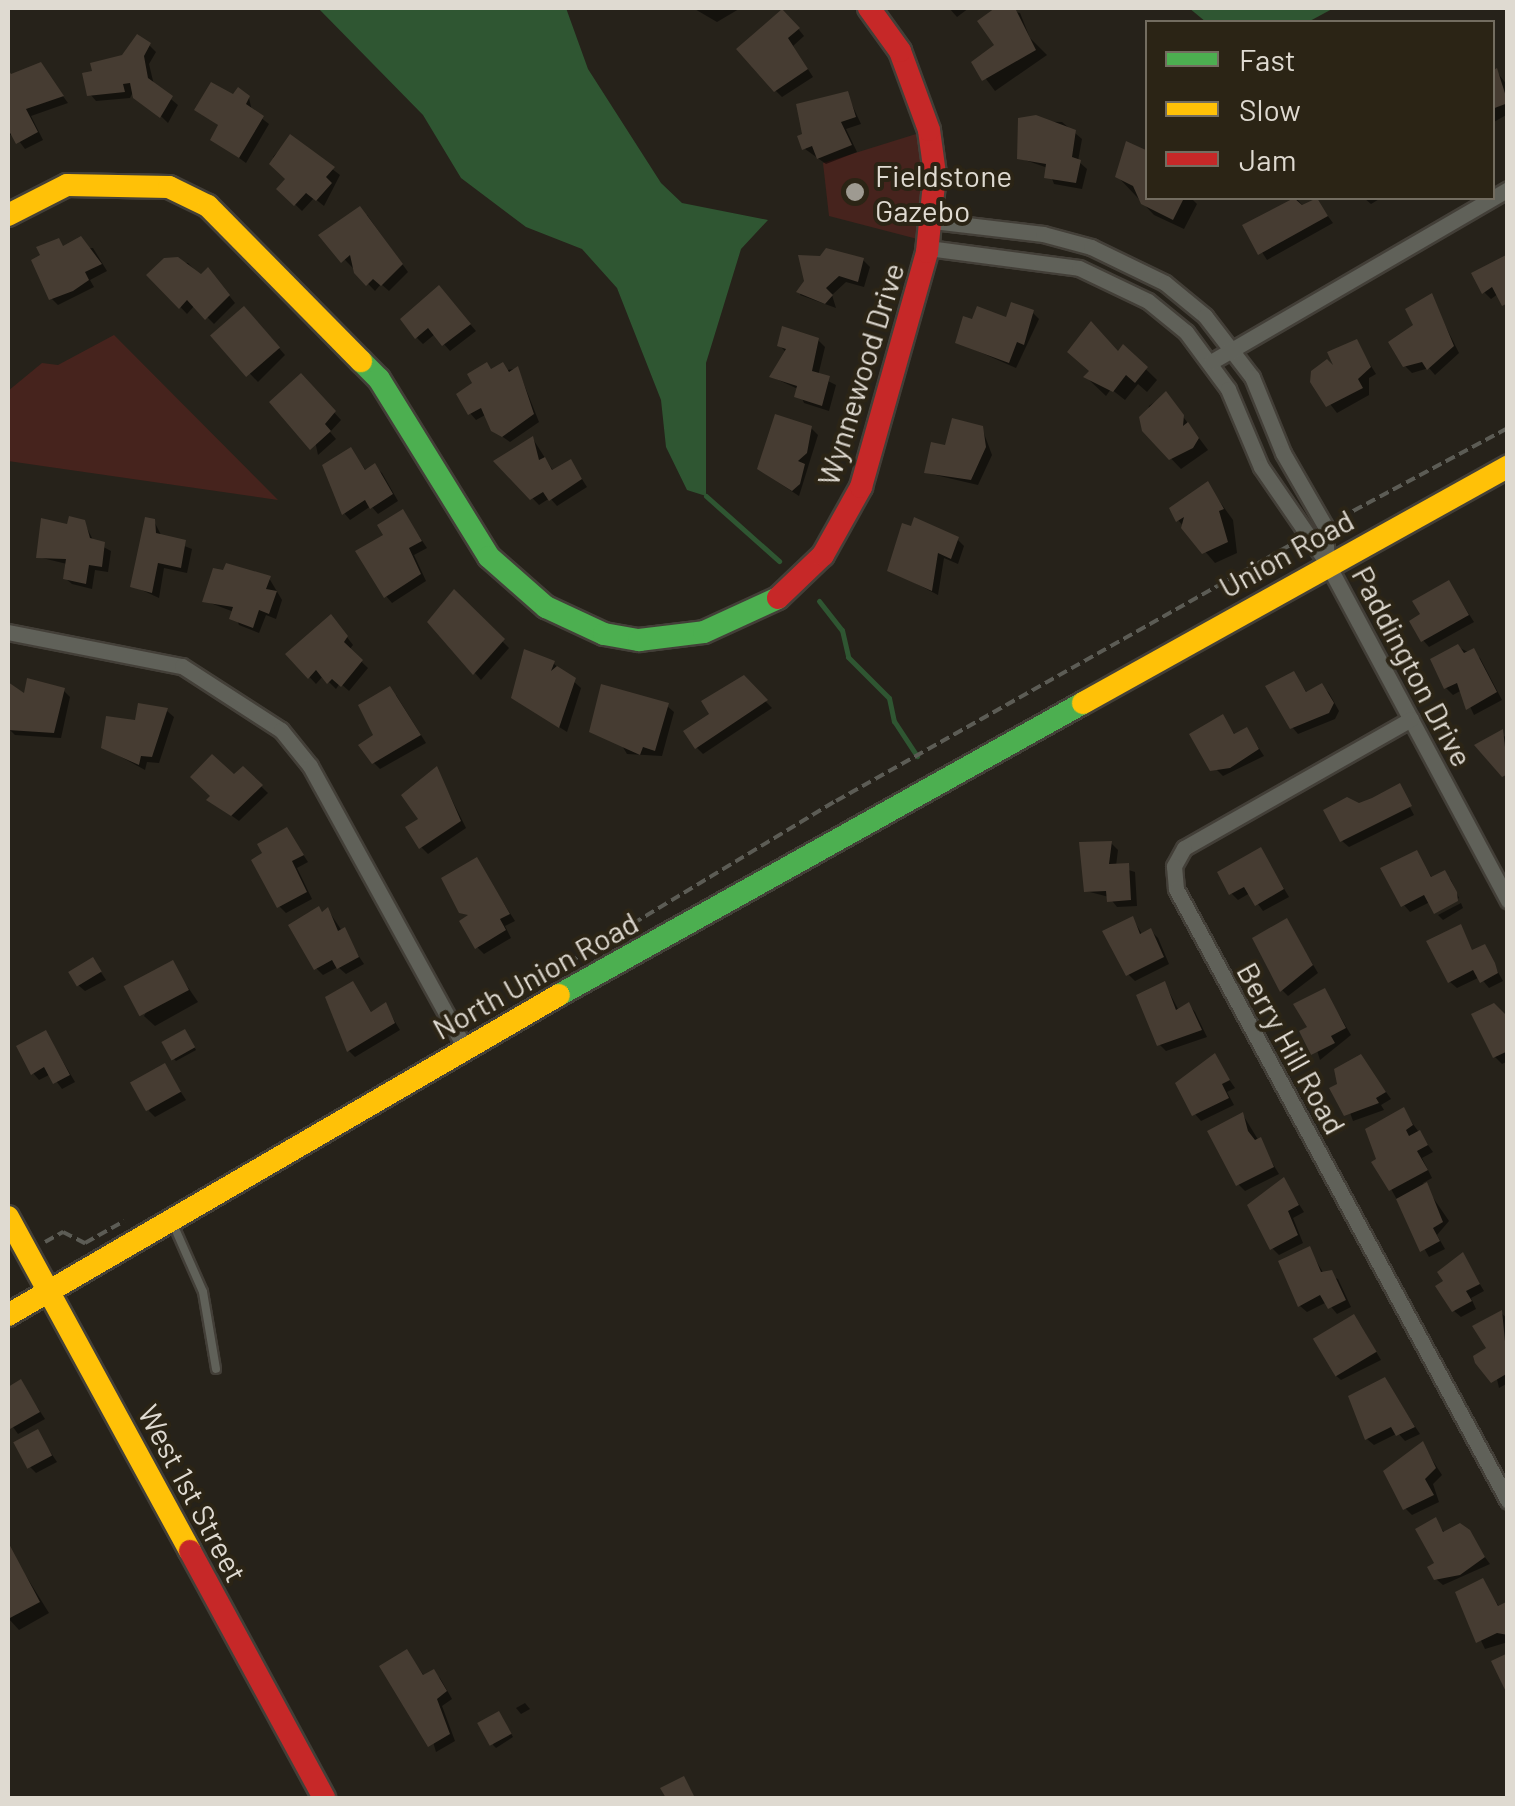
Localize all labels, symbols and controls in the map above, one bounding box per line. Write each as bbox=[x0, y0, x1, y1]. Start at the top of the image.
legend bbox=[1145, 20, 1495, 200]
text: Fast bbox=[1239, 41, 1296, 77]
text: Slow bbox=[1239, 91, 1301, 127]
text: Jam bbox=[1239, 141, 1296, 177]
place label: Fieldstone Gazebo bbox=[875, 157, 1012, 228]
marker: Fieldstone Gazebo bbox=[844, 181, 866, 203]
street label: Wynnewood Drive bbox=[809, 258, 911, 490]
street label: Union Road bbox=[1213, 501, 1359, 605]
street label: Paddington Drive bbox=[1345, 560, 1481, 772]
street label: North Union Road bbox=[426, 904, 644, 1046]
street label: Berry Hill Road bbox=[1230, 956, 1354, 1140]
street label: West 1st Street bbox=[131, 1398, 255, 1588]

